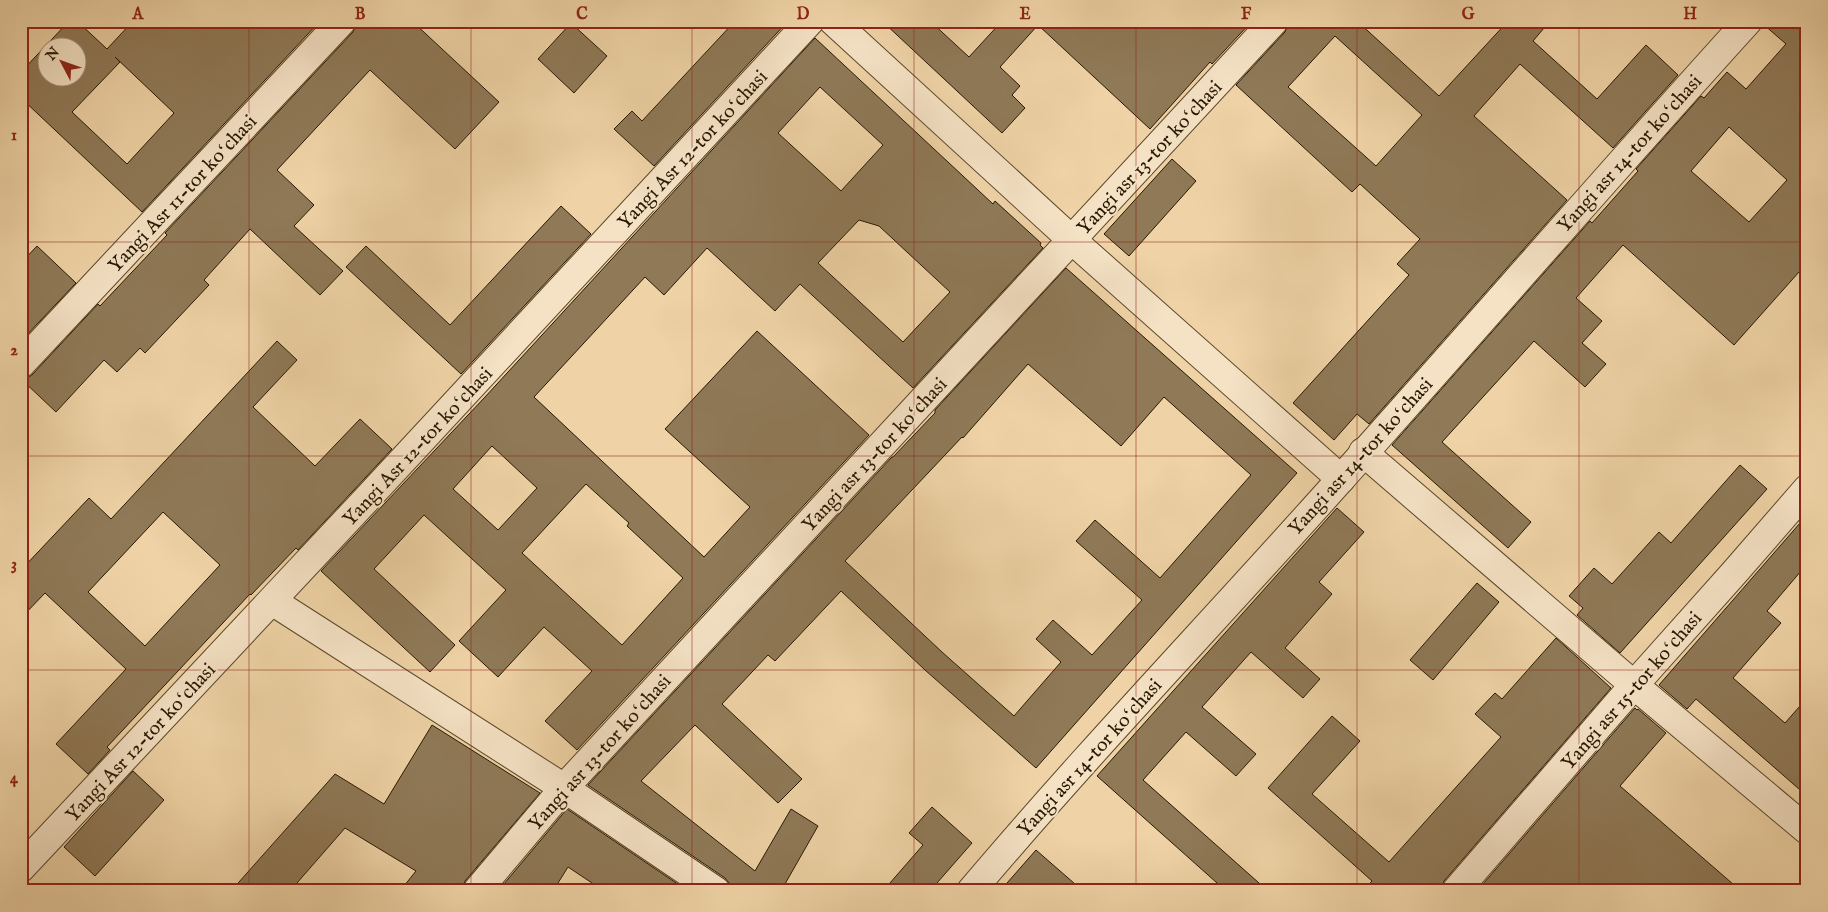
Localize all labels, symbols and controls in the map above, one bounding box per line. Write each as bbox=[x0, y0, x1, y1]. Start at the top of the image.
text: A bbox=[132, 5, 145, 25]
text: B bbox=[355, 5, 366, 25]
text: C bbox=[576, 5, 588, 25]
text: D bbox=[797, 5, 810, 25]
text: E bbox=[1019, 5, 1031, 25]
text: F bbox=[1241, 5, 1252, 25]
text: G bbox=[1462, 5, 1475, 25]
text: H bbox=[1683, 5, 1697, 25]
north arrow bbox=[38, 38, 88, 88]
text: N bbox=[42, 44, 64, 65]
street label: Yangi Asr 12-tor koʻchasi bbox=[613, 65, 773, 235]
street label: Yangi asr 14-tor koʻchasi bbox=[1552, 70, 1708, 238]
street label: Yangi asr 13-tor koʻchasi bbox=[1072, 76, 1228, 240]
street label: Yangi Asr 11-tor koʻchasi bbox=[103, 110, 263, 278]
text: 1 bbox=[11, 126, 17, 146]
text: 2 bbox=[10, 341, 18, 361]
street label: Yangi Asr 12-tor koʻchasi bbox=[338, 362, 498, 532]
street label: Yangi asr 13-tor koʻchasi bbox=[797, 373, 953, 537]
street label: Yangi asr 14-tor koʻchasi bbox=[1283, 373, 1439, 541]
text: 3 bbox=[11, 555, 17, 575]
street label: Yangi asr 15-tor koʻchasi bbox=[1557, 607, 1708, 775]
street label: Yangi Asr 12-tor koʻchasi bbox=[61, 658, 221, 828]
street label: Yangi asr 13-tor koʻchasi bbox=[523, 670, 677, 836]
street label: Yangi asr 14-tor koʻchasi bbox=[1012, 674, 1168, 842]
text: 4 bbox=[10, 769, 19, 789]

